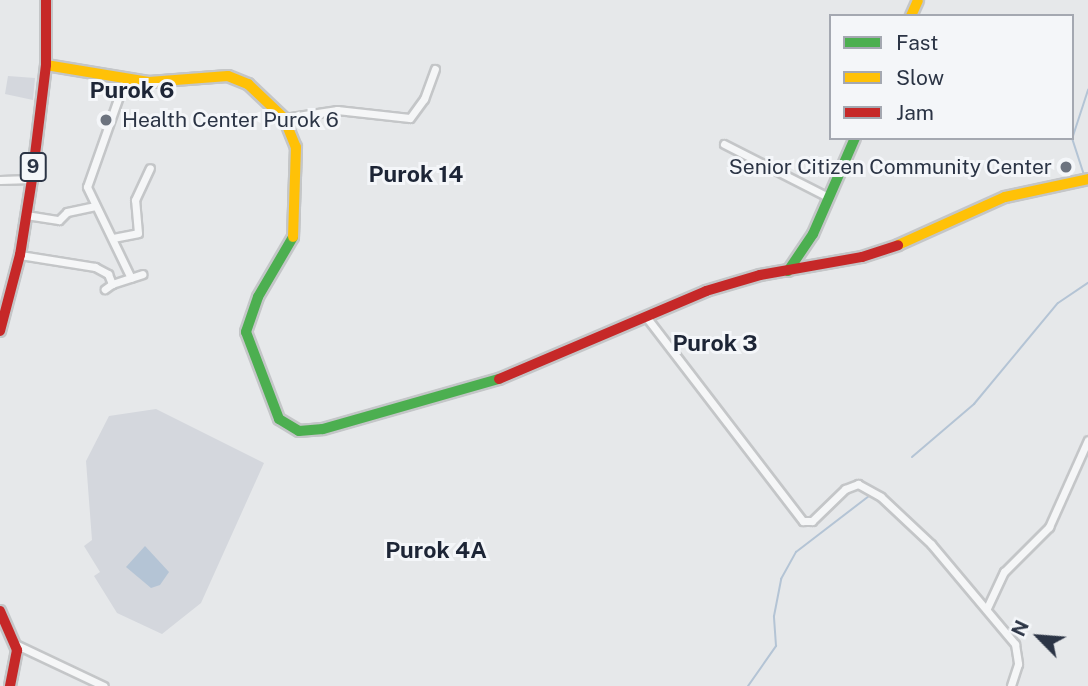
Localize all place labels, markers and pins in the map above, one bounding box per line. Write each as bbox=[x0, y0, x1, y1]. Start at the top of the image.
place label: Health Center Purok 6 bbox=[122, 107, 339, 133]
marker: Health Center Purok 6 bbox=[96, 110, 116, 130]
place label: Senior Citizen Community Center bbox=[729, 154, 1052, 180]
marker: Senior Citizen Community Center bbox=[1058, 159, 1074, 175]

